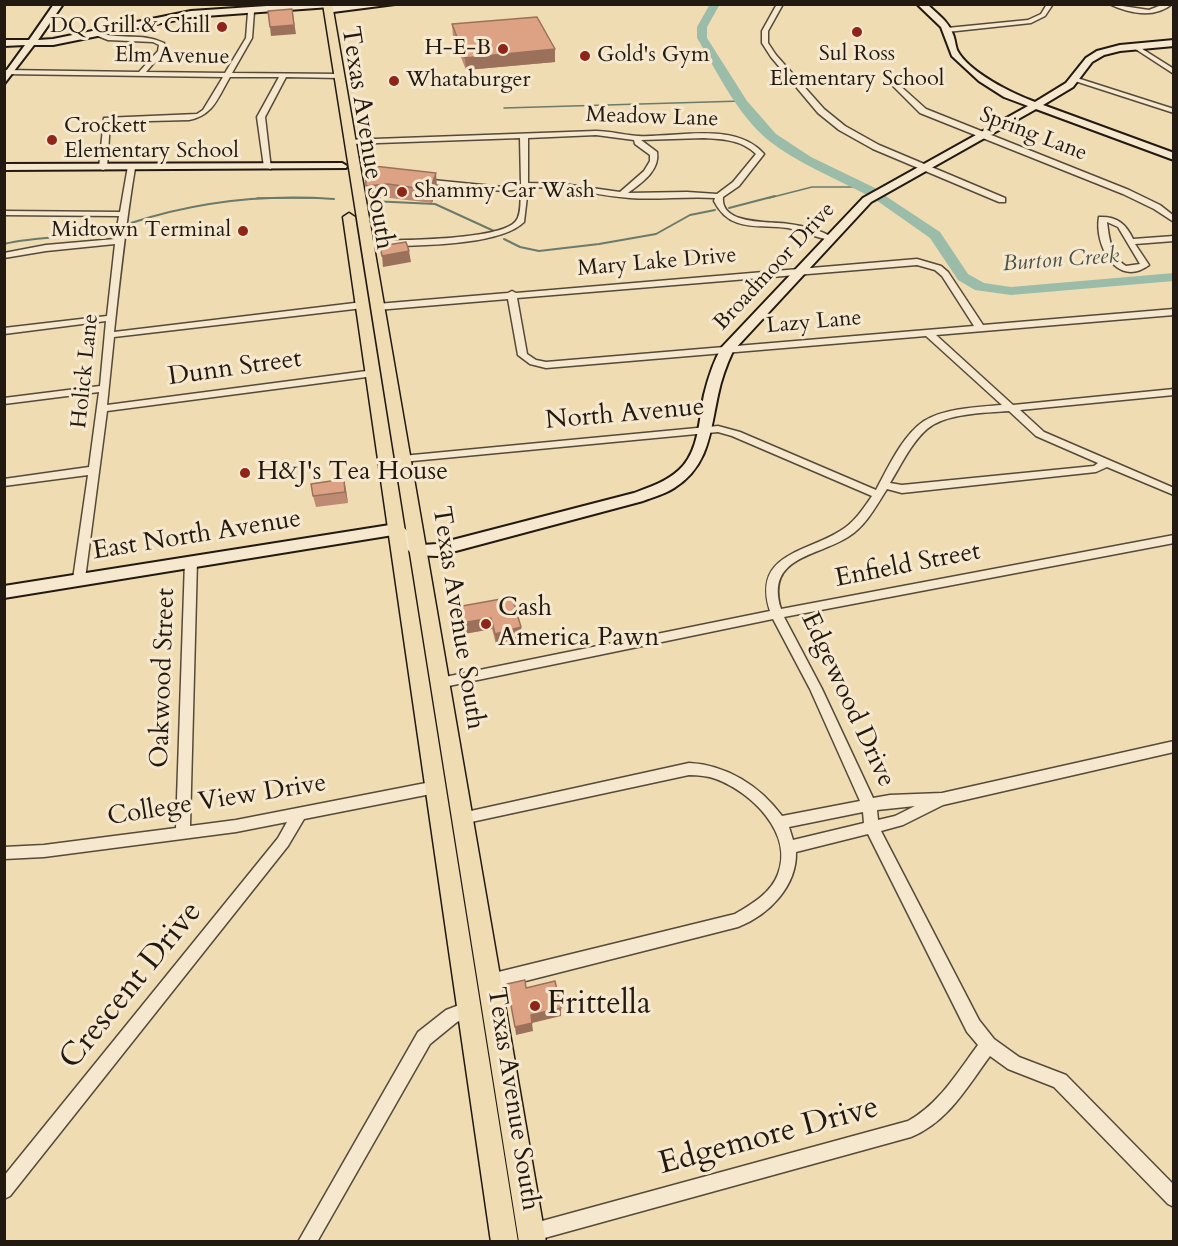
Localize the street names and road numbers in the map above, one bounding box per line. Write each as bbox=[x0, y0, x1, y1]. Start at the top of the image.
street label: Texas Avenue South bbox=[333, 24, 399, 252]
street label: Elm Avenue bbox=[114, 43, 230, 71]
street label: Meadow Lane bbox=[585, 102, 719, 134]
street label: Spring Lane bbox=[976, 102, 1090, 168]
street label: Broadmoor Drive bbox=[709, 197, 841, 337]
street label: Mary Lake Drive bbox=[576, 243, 738, 283]
street label: Lazy Lane bbox=[765, 306, 863, 340]
street label: Holick Lane bbox=[67, 312, 105, 430]
street label: Dunn Street bbox=[166, 344, 304, 394]
street label: North Avenue bbox=[544, 393, 706, 437]
street label: East North Avenue bbox=[91, 504, 303, 568]
street label: Texas Avenue South bbox=[424, 504, 490, 732]
street label: Enfield Street bbox=[833, 537, 983, 595]
street label: Oakwood Street bbox=[145, 588, 183, 768]
street label: Edgewood Drive bbox=[793, 608, 901, 792]
street label: College View Drive bbox=[105, 768, 329, 834]
street label: Crescent Drive bbox=[53, 894, 211, 1078]
street label: Texas Avenue South bbox=[479, 985, 545, 1213]
street label: Edgemore Drive bbox=[655, 1089, 883, 1185]

